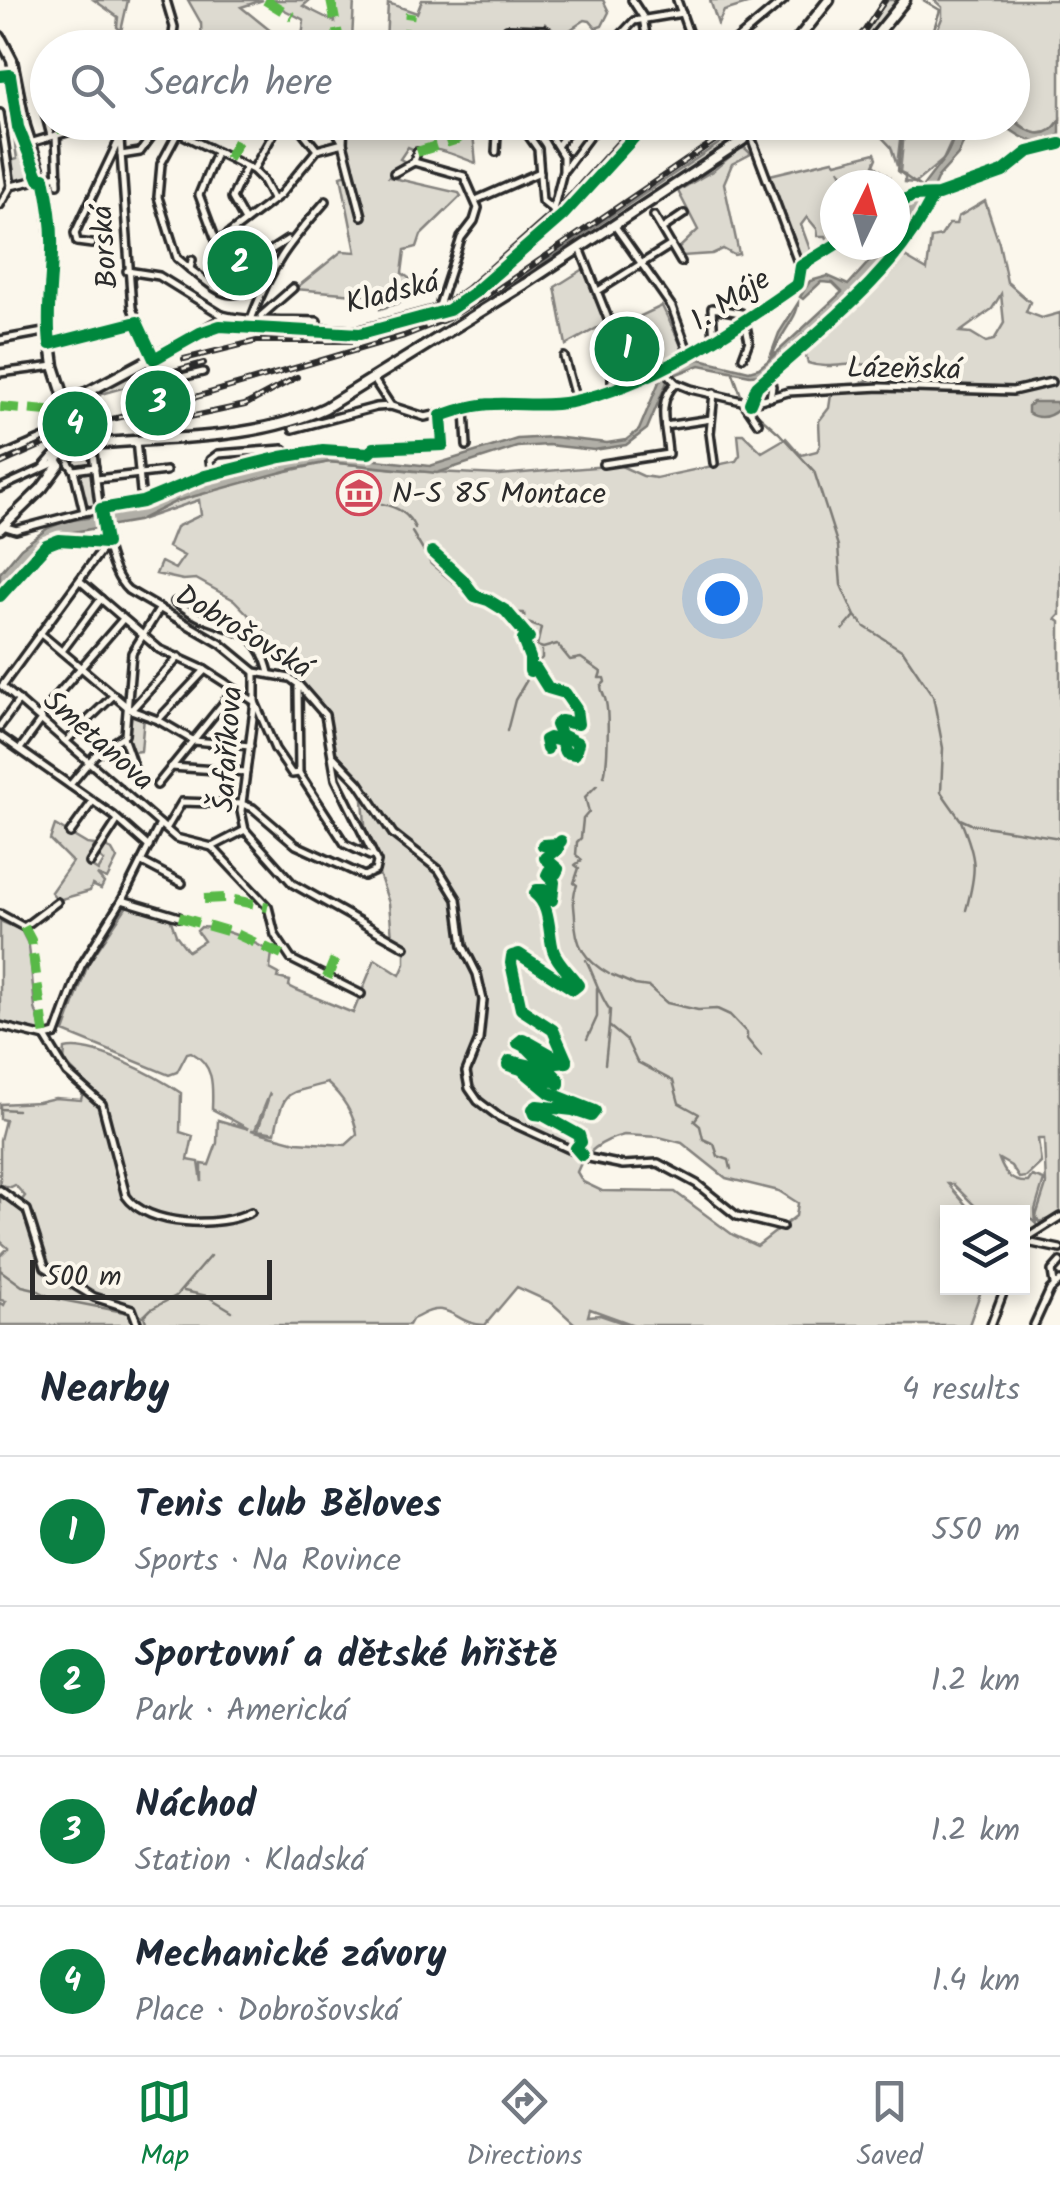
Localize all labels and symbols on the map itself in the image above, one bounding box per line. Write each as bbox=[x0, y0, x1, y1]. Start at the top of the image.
north arrow bbox=[820, 170, 910, 260]
street label: Borská bbox=[79, 201, 133, 290]
pin: 2 bbox=[208, 226, 272, 300]
street label: 1. Máje bbox=[681, 257, 781, 345]
street label: Kladská bbox=[341, 258, 447, 329]
pin: 1 bbox=[594, 312, 660, 386]
street label: Lázeňská bbox=[846, 345, 964, 395]
pin: 3 bbox=[126, 366, 190, 440]
pin: 4 bbox=[42, 386, 108, 462]
museum icon: N-S 85 Montace bbox=[336, 470, 382, 516]
place label: N-S 85 Montace bbox=[392, 471, 606, 519]
street label: Dobrošovská bbox=[165, 573, 323, 694]
your location bbox=[697, 573, 748, 624]
street label: Smetanova bbox=[31, 679, 164, 804]
street label: Šafaříkova bbox=[201, 684, 257, 814]
scale bar bbox=[30, 1255, 272, 1300]

